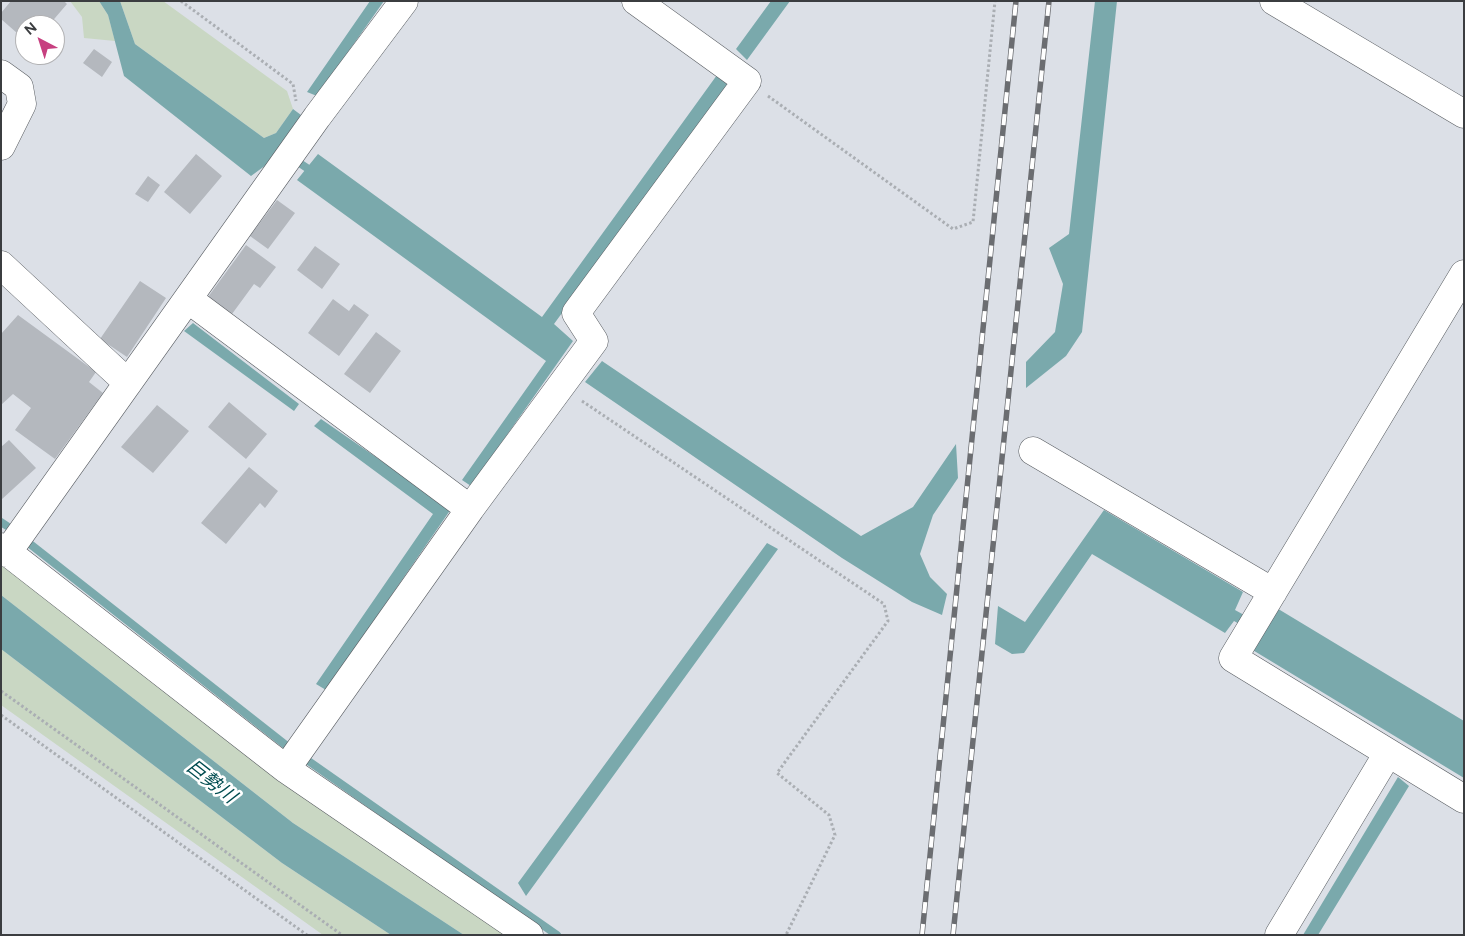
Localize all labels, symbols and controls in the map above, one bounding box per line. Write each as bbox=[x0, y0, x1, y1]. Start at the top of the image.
north arrow bbox=[15, 15, 65, 65]
text: N bbox=[21, 19, 40, 39]
water label: 巨勢川 bbox=[182, 755, 240, 809]

